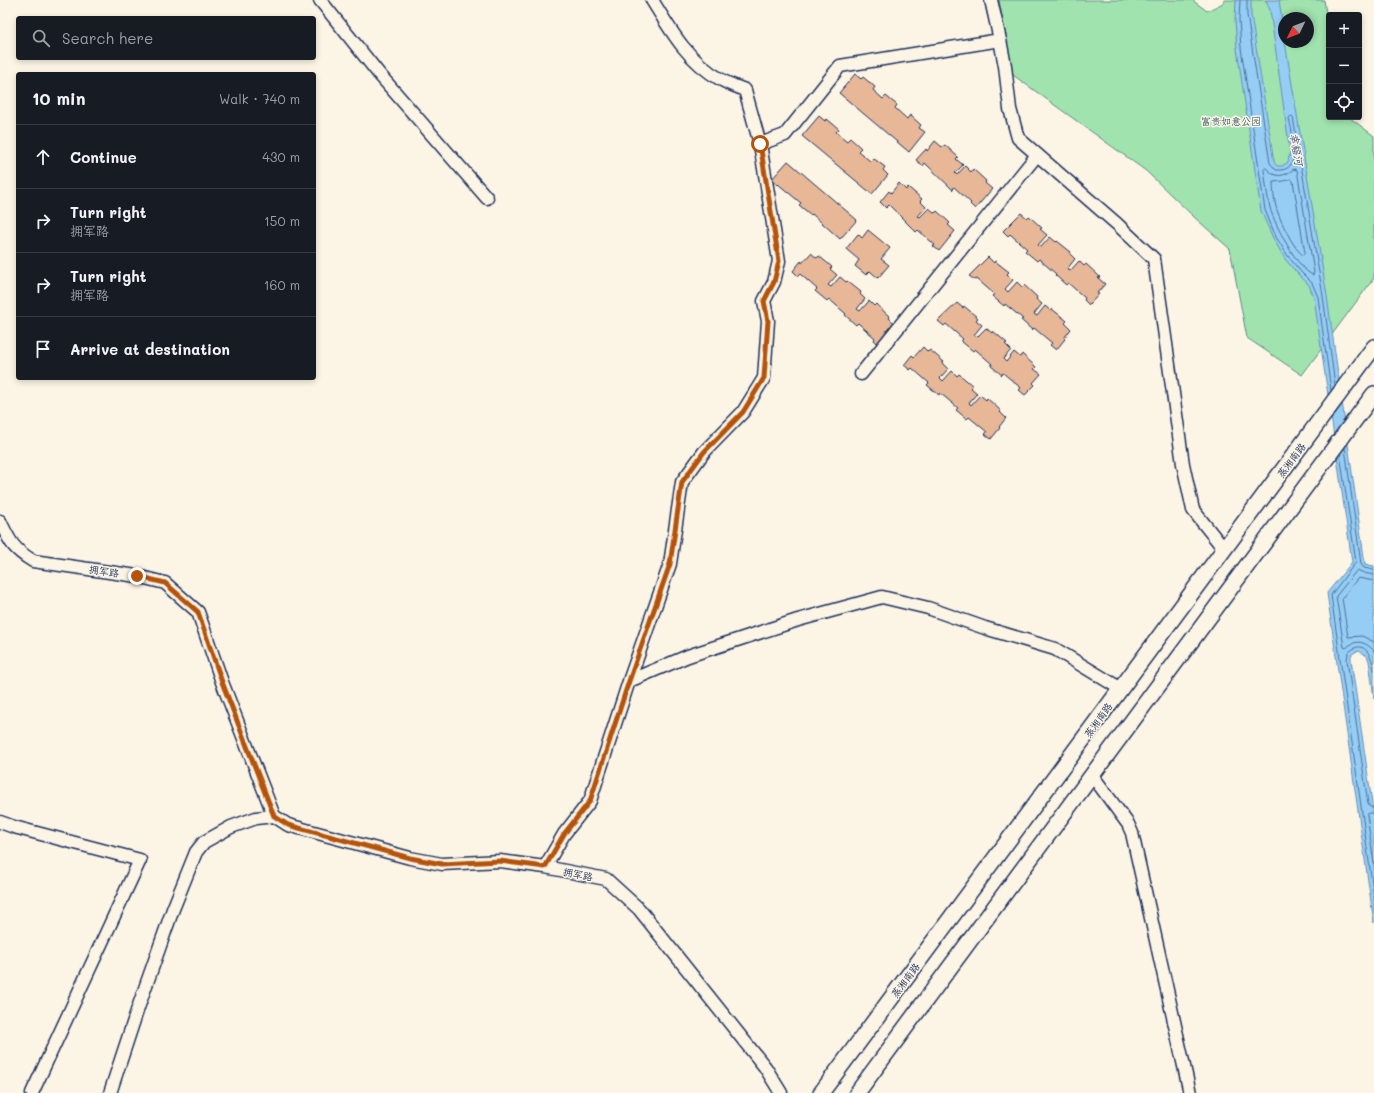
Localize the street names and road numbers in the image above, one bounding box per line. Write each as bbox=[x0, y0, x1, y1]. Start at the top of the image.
street label: 蒸湘南路 bbox=[1273, 440, 1309, 480]
street label: 拥军路 bbox=[88, 562, 120, 580]
street label: 蒸湘南路 bbox=[1081, 700, 1115, 740]
street label: 拥军路 bbox=[562, 864, 594, 884]
street label: 蒸湘南路 bbox=[887, 960, 923, 1000]

